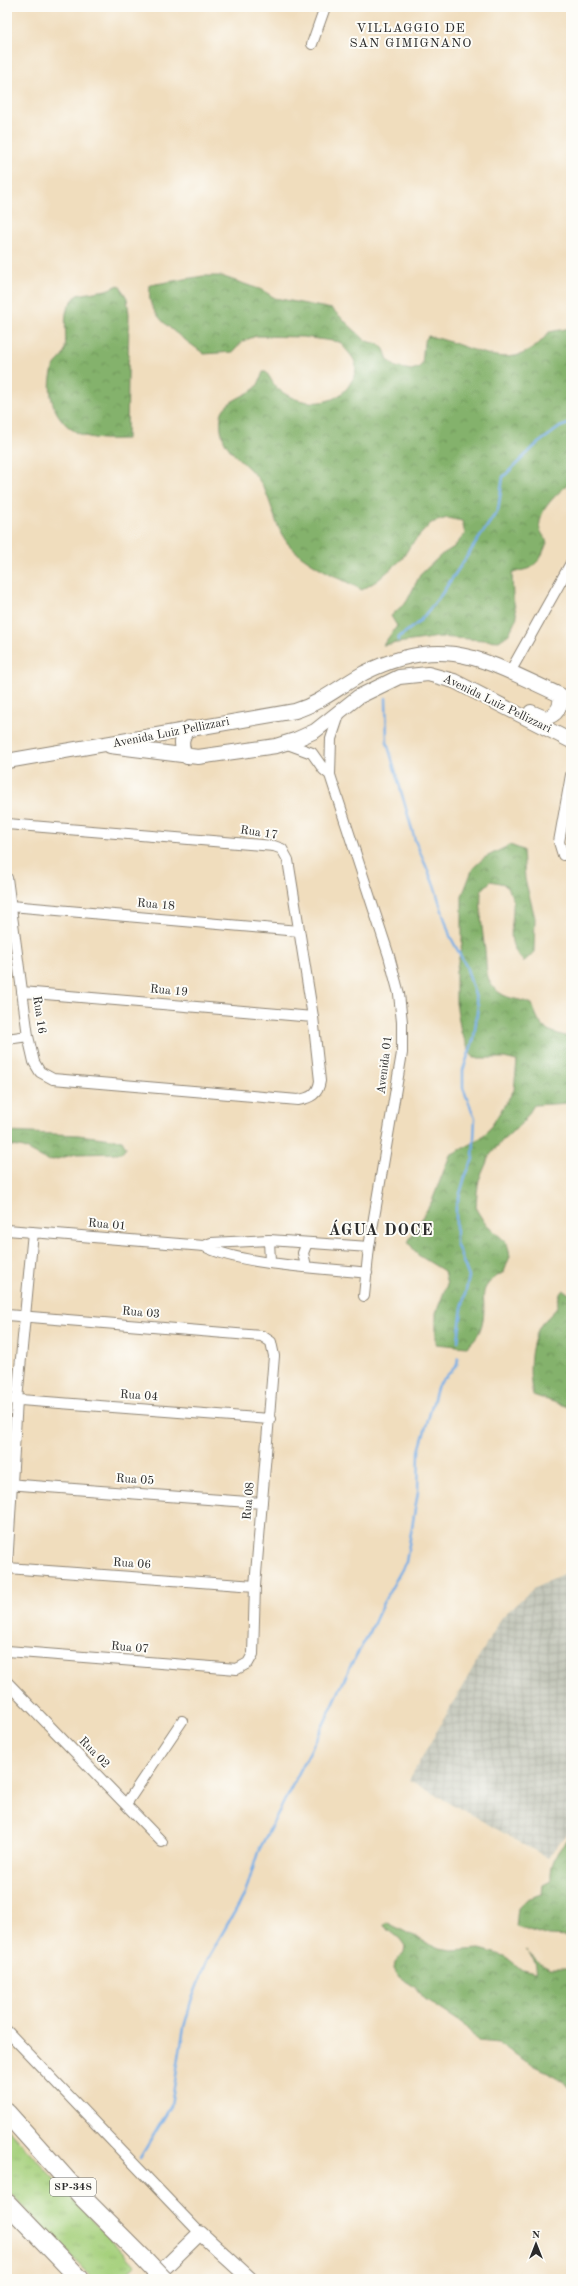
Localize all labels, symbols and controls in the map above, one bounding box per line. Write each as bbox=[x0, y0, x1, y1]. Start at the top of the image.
district label: VILLAGGIO DE SAN GIMIGNANO bbox=[350, 22, 472, 50]
street label: Avenida Luiz Pellizzari bbox=[441, 673, 553, 735]
street label: Avenida Luiz Pellizzari bbox=[112, 716, 230, 750]
street label: Rua 17 bbox=[239, 824, 279, 842]
street label: Rua 18 bbox=[136, 897, 176, 913]
street label: Rua 19 bbox=[149, 983, 189, 999]
street label: Rua 16 bbox=[30, 995, 48, 1035]
street label: Avenida 01 bbox=[375, 1035, 395, 1095]
street label: Rua 01 bbox=[87, 1217, 127, 1233]
district label: ÁGUA DOCE bbox=[328, 1219, 434, 1239]
street label: Rua 03 bbox=[121, 1305, 161, 1321]
street label: Rua 04 bbox=[120, 1389, 159, 1403]
street label: Rua 05 bbox=[116, 1472, 155, 1487]
street label: Rua 08 bbox=[241, 1481, 257, 1521]
street label: Rua 06 bbox=[113, 1557, 152, 1571]
street label: Rua 07 bbox=[110, 1640, 150, 1656]
street label: Rua 02 bbox=[76, 1735, 112, 1771]
road number: SP-348 bbox=[50, 2178, 96, 2196]
north arrow bbox=[516, 2224, 556, 2264]
text: N bbox=[532, 2230, 541, 2241]

